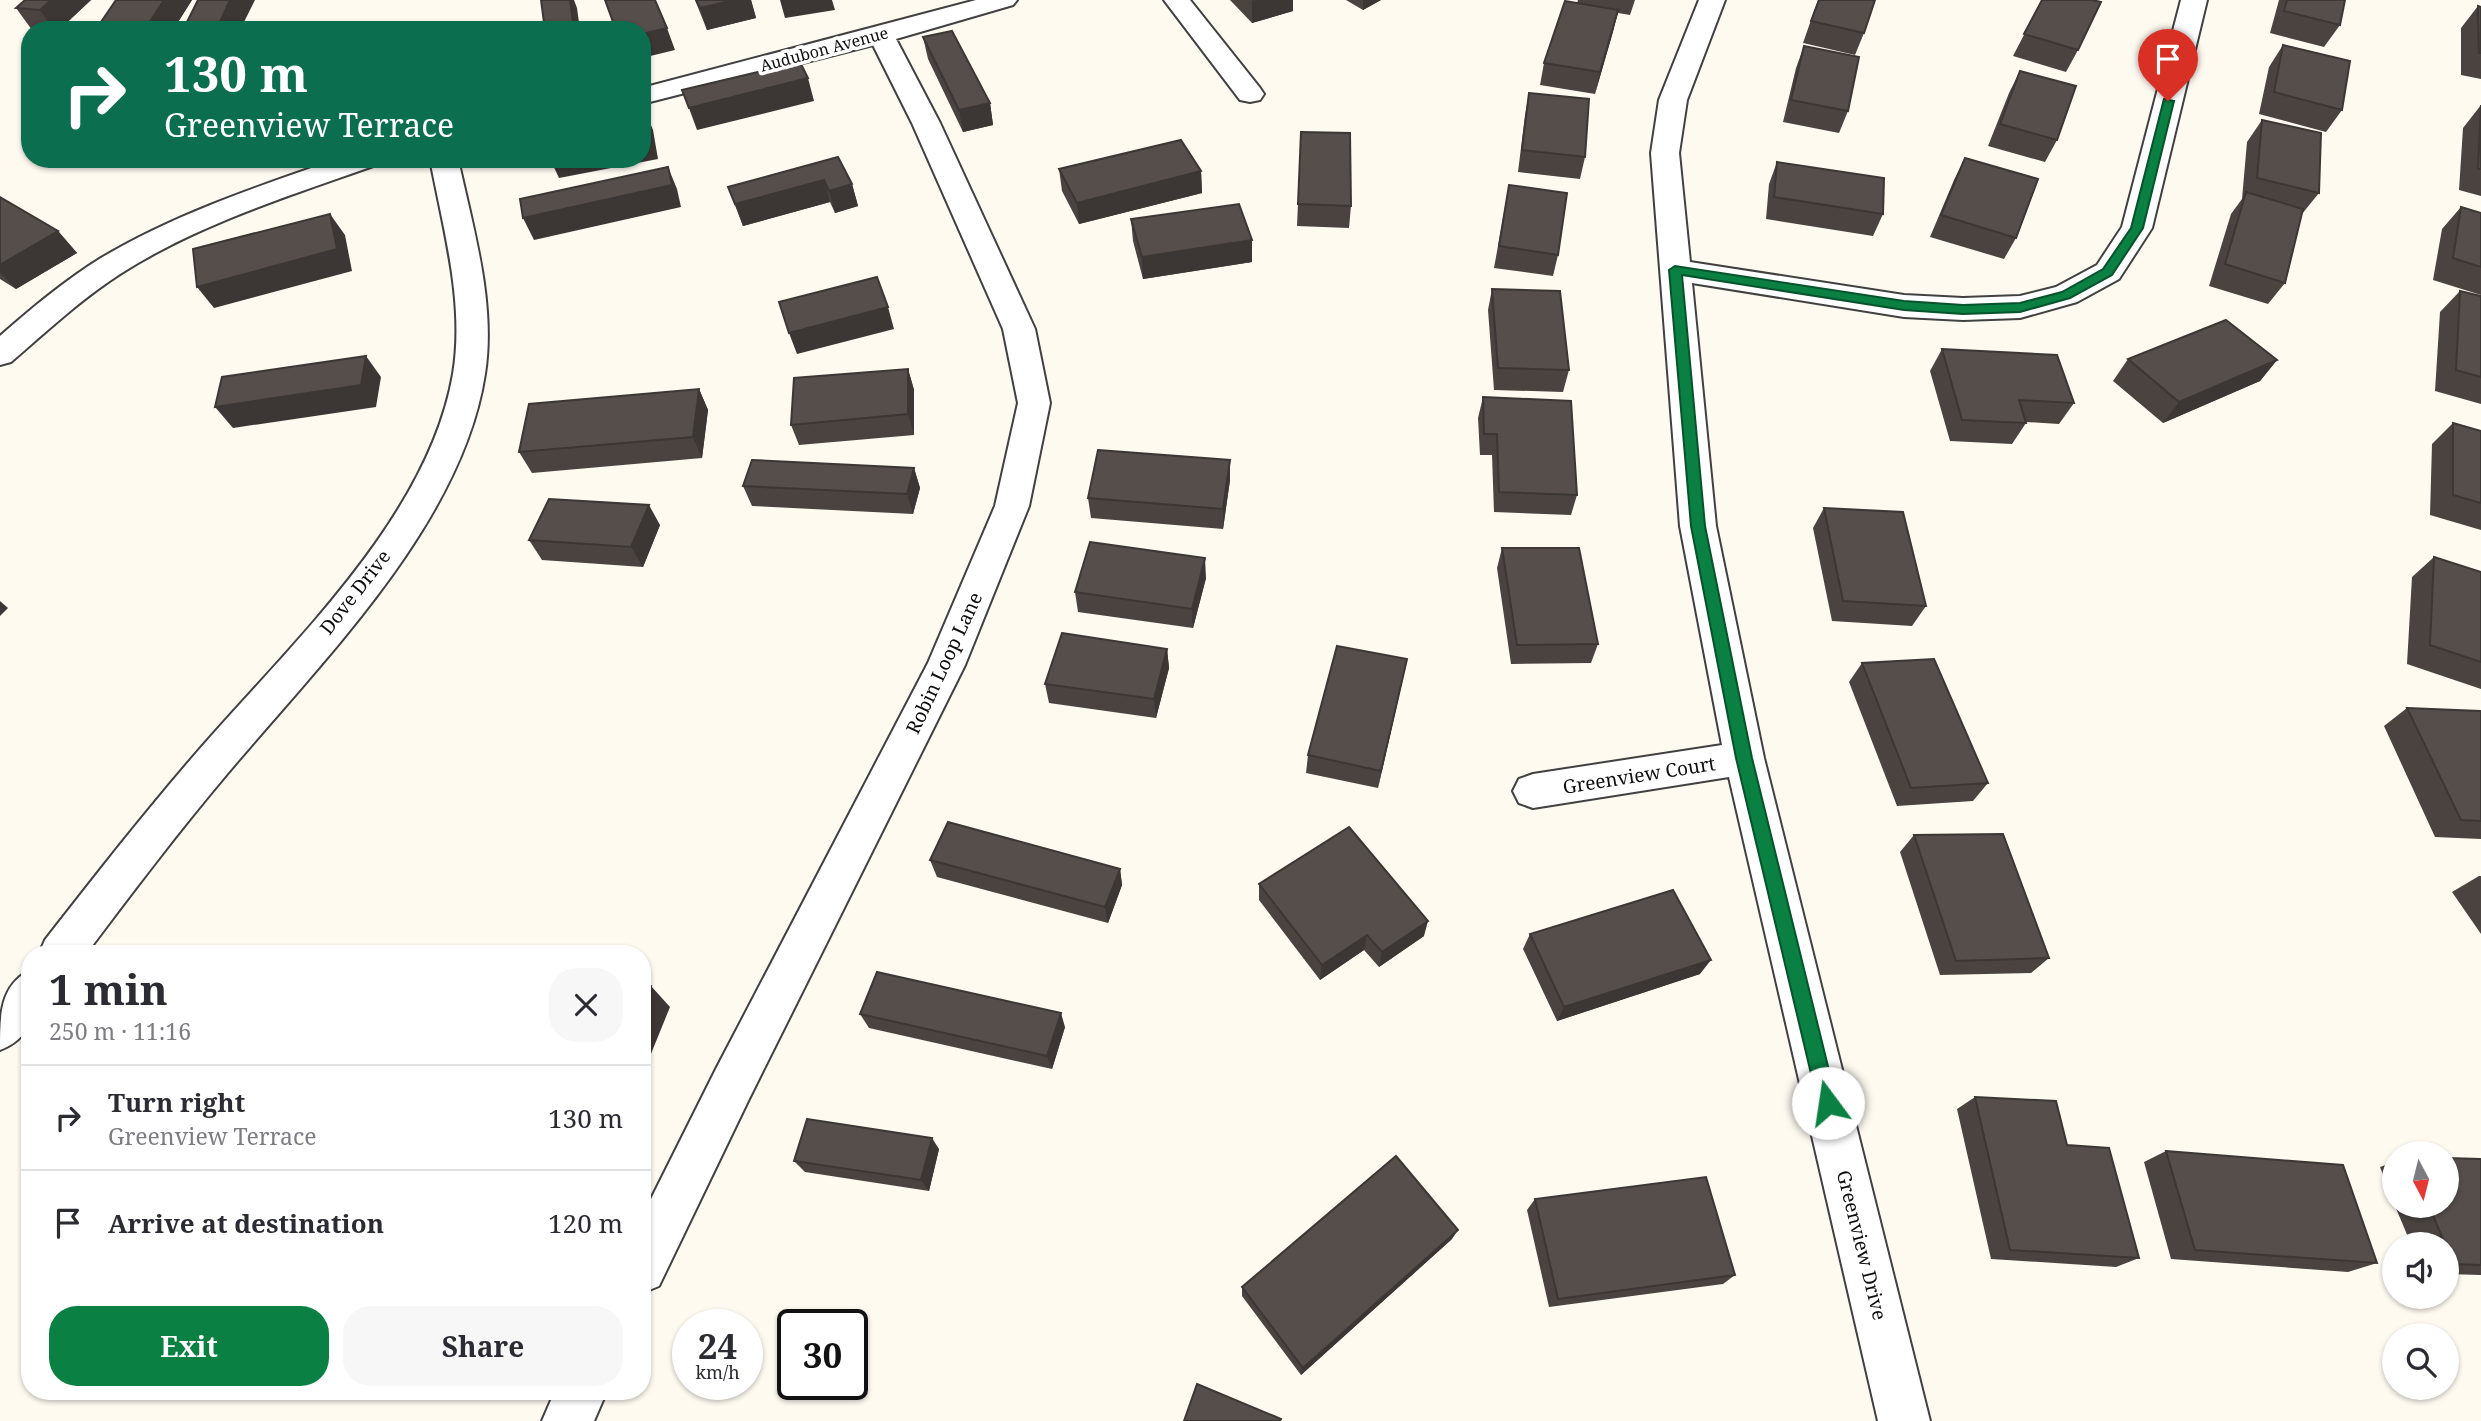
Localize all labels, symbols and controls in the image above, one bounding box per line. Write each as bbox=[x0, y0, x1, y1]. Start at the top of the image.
street label: Audubon Avenue bbox=[757, 21, 891, 77]
pin bbox=[2138, 29, 2198, 101]
text: 130 m bbox=[164, 40, 308, 106]
icon: arrive bbox=[2149, 40, 2187, 78]
icon: right bbox=[49, 49, 140, 140]
text: Greenview Terrace bbox=[164, 103, 454, 146]
street label: Dove Drive bbox=[314, 544, 396, 640]
street label: Robin Loop Lane bbox=[900, 588, 988, 738]
street label: Greenview Court bbox=[1561, 750, 1717, 800]
text: 1 min bbox=[49, 960, 168, 1017]
button: close bbox=[549, 968, 623, 1042]
text: 250 m · 11:16 bbox=[49, 1015, 191, 1047]
position arrow bbox=[1791, 1066, 1865, 1140]
text: Turn right bbox=[108, 1084, 245, 1120]
icon: right bbox=[49, 1099, 87, 1137]
text: 130 m bbox=[548, 1100, 623, 1136]
text: Greenview Terrace bbox=[108, 1120, 317, 1152]
north arrow bbox=[2382, 1141, 2459, 1218]
map controls bbox=[2382, 1141, 2459, 1400]
street label: Greenview Drive bbox=[1831, 1167, 1893, 1323]
icon: arrive bbox=[49, 1204, 87, 1242]
text: Arrive at destination bbox=[108, 1205, 384, 1241]
text: 120 m bbox=[548, 1205, 623, 1241]
button: sound bbox=[2382, 1232, 2459, 1309]
button: Exit bbox=[49, 1306, 329, 1386]
button: Share bbox=[343, 1306, 623, 1386]
speed limit sign: 30 bbox=[777, 1309, 868, 1400]
text: 24 bbox=[698, 1322, 737, 1369]
button: search bbox=[2382, 1323, 2459, 1400]
text: km/h bbox=[695, 1360, 740, 1384]

